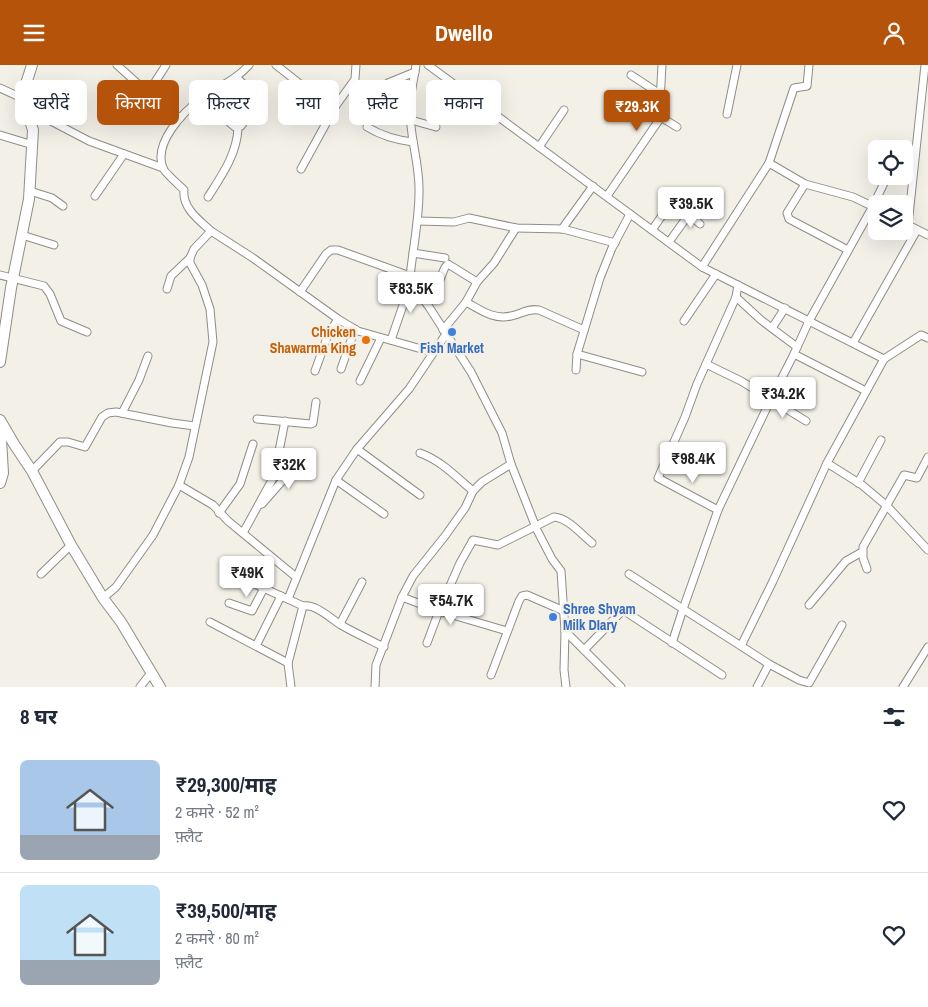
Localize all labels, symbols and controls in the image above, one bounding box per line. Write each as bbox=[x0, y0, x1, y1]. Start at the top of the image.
text: Dwello bbox=[435, 18, 493, 48]
icon: menu bbox=[20, 19, 48, 47]
icon: person bbox=[880, 19, 908, 47]
chip: खरीदें bbox=[15, 80, 87, 125]
chip: किराया bbox=[97, 80, 179, 125]
chip: फ़िल्टर bbox=[189, 80, 268, 125]
chip: नया bbox=[278, 80, 339, 125]
chip: फ़्लैट bbox=[349, 80, 416, 125]
chip: मकान bbox=[426, 80, 501, 125]
pin: ₹29.3K bbox=[596, 89, 678, 132]
text: ₹29.3K bbox=[615, 95, 659, 117]
map controls bbox=[868, 140, 913, 240]
button: locate bbox=[868, 140, 913, 185]
pin: ₹39.5K bbox=[650, 186, 732, 229]
text: ₹39.5K bbox=[669, 192, 713, 214]
button: layers bbox=[868, 195, 913, 240]
pin: ₹83.5K bbox=[370, 271, 452, 314]
text: ₹83.5K bbox=[389, 277, 433, 299]
place label: Chicken Shawarma King bbox=[270, 323, 356, 357]
marker: Fish Market bbox=[446, 326, 458, 338]
marker: Chicken Shawarma King bbox=[360, 334, 372, 346]
place label: Fish Market bbox=[420, 339, 484, 357]
pin: ₹34.2K bbox=[742, 377, 824, 419]
text: ₹34.2K bbox=[761, 382, 805, 404]
pin: ₹98.4K bbox=[652, 441, 734, 484]
pin: ₹32K bbox=[259, 447, 319, 490]
text: ₹98.4K bbox=[671, 447, 715, 469]
text: ₹32K bbox=[272, 453, 306, 475]
pin: ₹49K bbox=[217, 555, 277, 598]
text: ₹49K bbox=[230, 561, 264, 583]
pin: ₹54.7K bbox=[410, 583, 492, 626]
text: ₹54.7K bbox=[429, 589, 473, 611]
place label: Shree Shyam Milk DIary bbox=[563, 600, 636, 634]
marker: Shree Shyam Milk DIary bbox=[547, 611, 559, 623]
text: 8 घर bbox=[20, 702, 57, 731]
icon: filters bbox=[880, 703, 908, 731]
text: ₹29,300/माह bbox=[175, 770, 276, 799]
icon: home bbox=[60, 780, 120, 840]
icon: heart bbox=[880, 796, 908, 824]
text: 2 कमरे · 52 m² bbox=[175, 801, 259, 823]
text: फ़्लैट bbox=[175, 825, 203, 847]
text: ₹39,500/माह bbox=[175, 896, 276, 925]
icon: home bbox=[60, 905, 120, 965]
icon: heart bbox=[880, 921, 908, 949]
text: 2 कमरे · 80 m² bbox=[175, 927, 259, 949]
text: फ़्लैट bbox=[175, 951, 203, 973]

